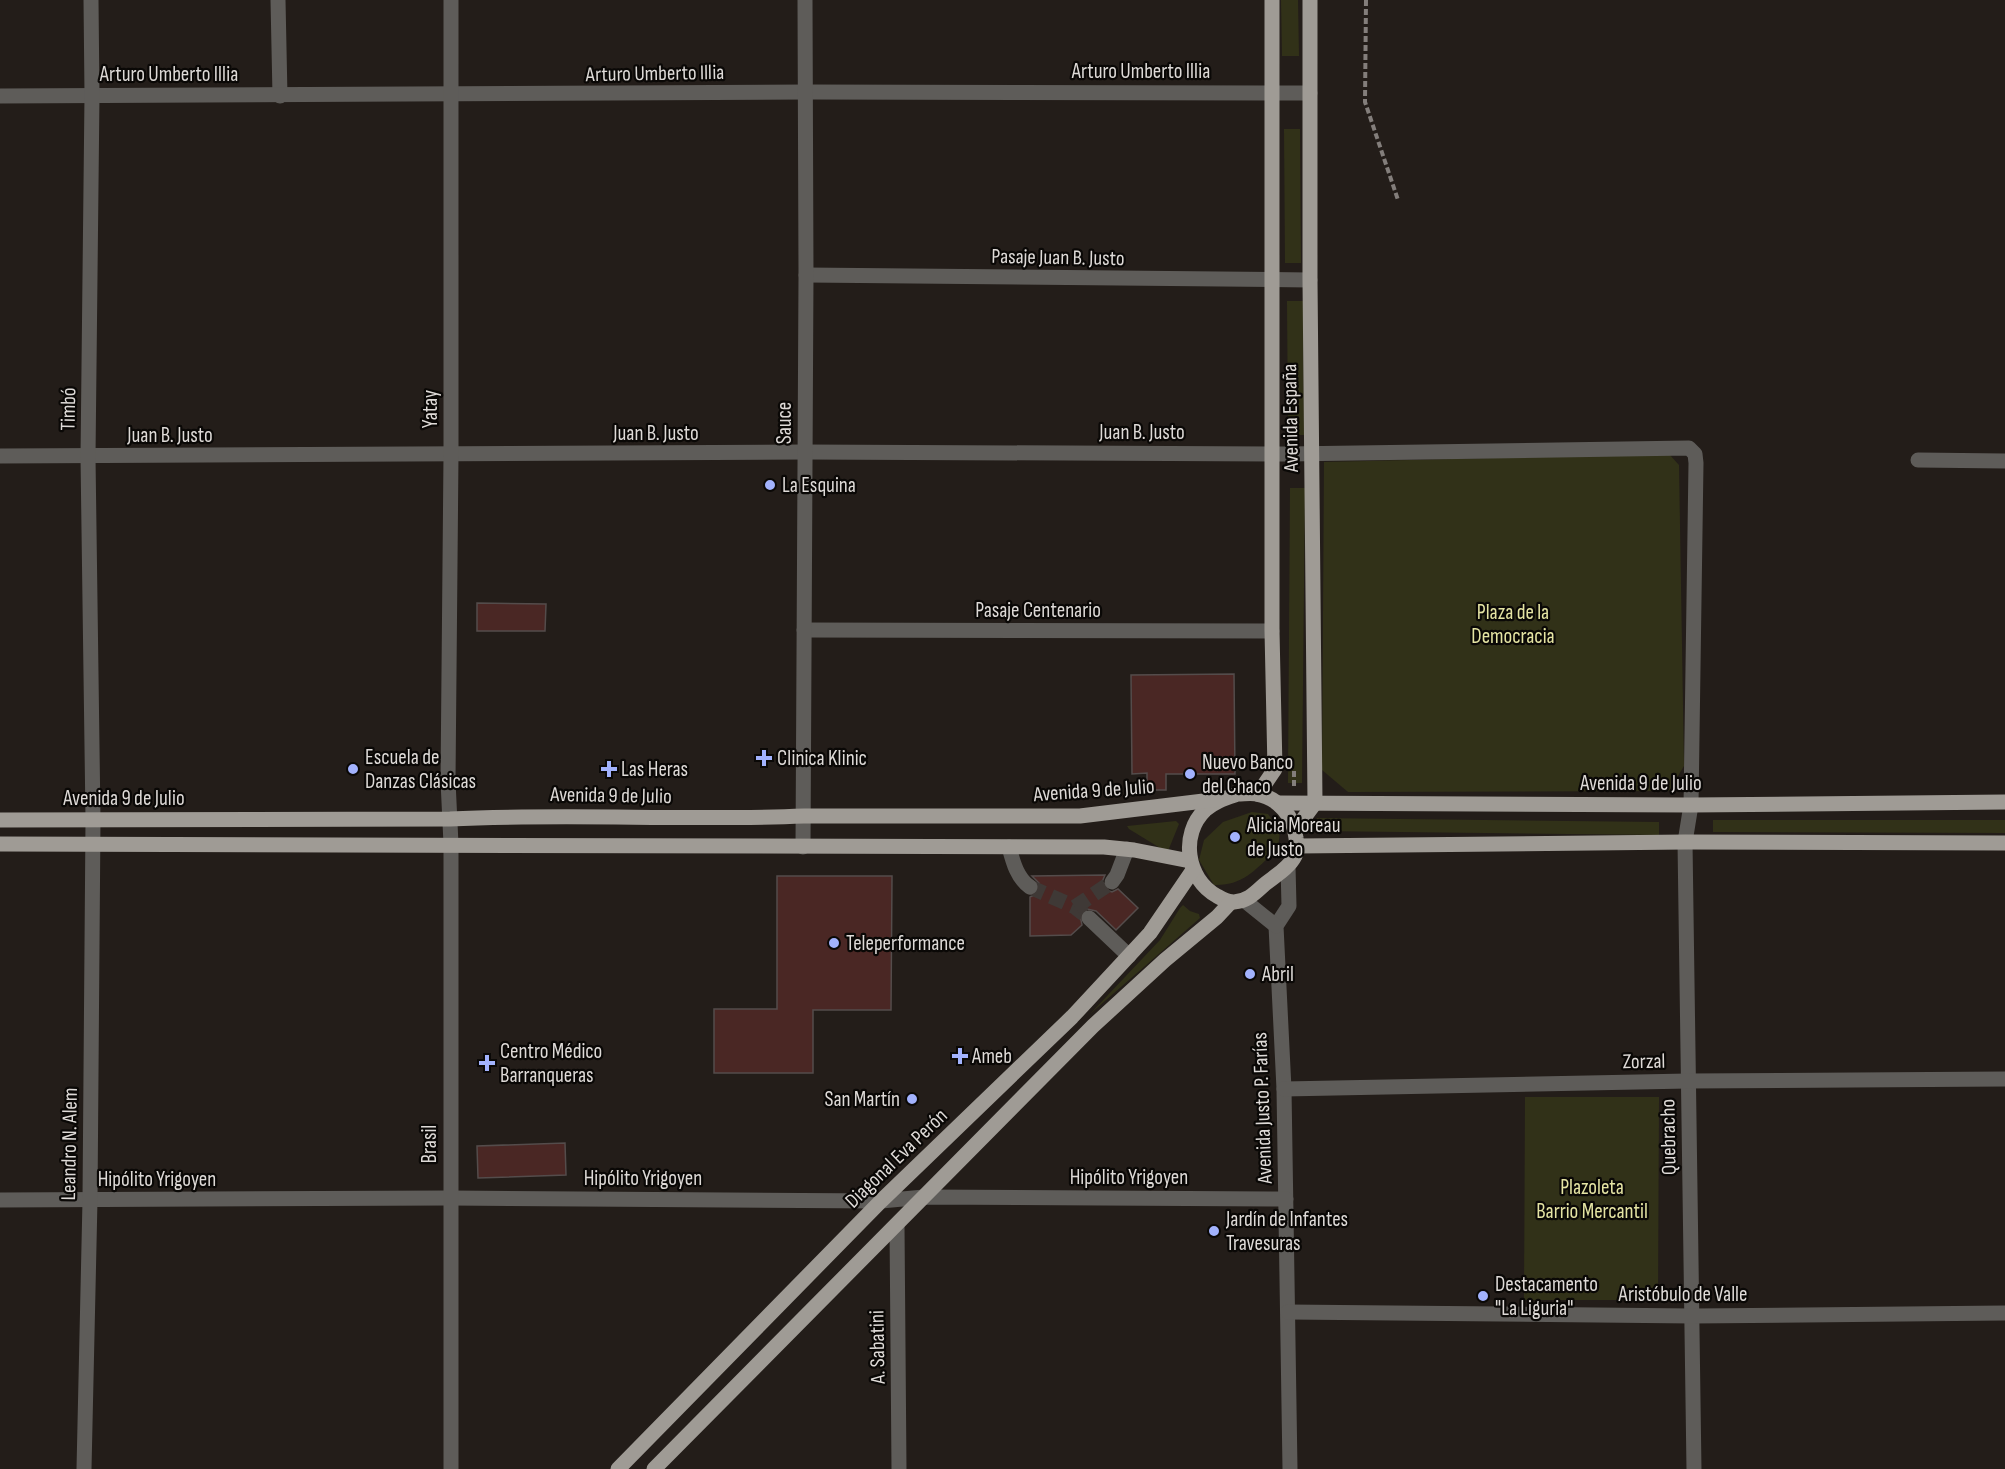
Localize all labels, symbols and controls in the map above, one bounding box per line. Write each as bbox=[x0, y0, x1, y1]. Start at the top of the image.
street label: Arturo Umberto Illia bbox=[1071, 59, 1210, 84]
street label: Arturo Umberto Illia bbox=[584, 60, 725, 87]
street label: Arturo Umberto Illia bbox=[99, 62, 238, 87]
street label: Pasaje Juan B. Justo bbox=[991, 244, 1125, 271]
street label: Avenida España bbox=[1277, 364, 1304, 473]
street label: Timbó bbox=[56, 387, 81, 431]
street label: Yatay bbox=[418, 390, 443, 428]
street label: Sauce bbox=[772, 402, 797, 444]
street label: Juan B. Justo bbox=[1098, 420, 1185, 445]
street label: Juan B. Justo bbox=[612, 421, 699, 446]
street label: Juan B. Justo bbox=[126, 423, 213, 448]
place label: La Esquina bbox=[782, 473, 856, 498]
marker: La Esquina bbox=[763, 478, 777, 492]
street label: Pasaje Centenario bbox=[975, 598, 1101, 623]
park label: Plaza de la Democracia bbox=[1471, 600, 1555, 649]
place label: Escuela de Danzas Clásicas bbox=[365, 745, 476, 794]
place label: Clinica Klinic bbox=[777, 746, 867, 771]
marker: Clinica Klinic bbox=[755, 749, 773, 767]
place label: Nuevo Banco del Chaco bbox=[1202, 750, 1293, 799]
place label: Las Heras bbox=[621, 757, 688, 782]
marker: Escuela de Danzas Clásicas bbox=[346, 762, 360, 776]
marker: Las Heras bbox=[602, 762, 616, 776]
marker: Nuevo Banco del Chaco bbox=[1183, 767, 1197, 781]
street label: Avenida 9 de Julio bbox=[1579, 771, 1702, 796]
street label: Avenida 9 de Julio bbox=[1032, 774, 1155, 807]
street label: Avenida 9 de Julio bbox=[549, 782, 672, 809]
street label: Avenida 9 de Julio bbox=[62, 786, 185, 811]
place label: Alicia Moreau de Justo bbox=[1246, 813, 1340, 862]
marker: Alicia Moreau de Justo bbox=[1228, 830, 1242, 844]
place label: Teleperformance bbox=[846, 931, 965, 956]
marker: Teleperformance bbox=[827, 936, 841, 950]
place label: Abril bbox=[1261, 962, 1294, 987]
marker: Abril bbox=[1243, 967, 1257, 981]
street label: Avenida Justo P. Farías bbox=[1247, 1032, 1278, 1185]
place label: Centro Médico Barranqueras bbox=[500, 1039, 602, 1088]
place label: Ameb bbox=[971, 1044, 1012, 1069]
marker: Ameb bbox=[953, 1049, 967, 1063]
street label: Zorzal bbox=[1623, 1049, 1666, 1074]
marker: Centro Médico Barranqueras bbox=[478, 1054, 496, 1072]
street label: Leandro N. Alem bbox=[56, 1087, 83, 1201]
place label: San Martín bbox=[824, 1087, 900, 1112]
marker: San Martín bbox=[905, 1092, 919, 1106]
street label: Quebracho bbox=[1655, 1099, 1682, 1175]
street label: Diagonal Eva Perón bbox=[840, 1103, 953, 1213]
street label: Brasil bbox=[417, 1125, 442, 1163]
street label: Hipólito Yrigoyen bbox=[1070, 1165, 1188, 1190]
street label: Hipólito Yrigoyen bbox=[584, 1166, 702, 1191]
street label: Hipólito Yrigoyen bbox=[98, 1167, 216, 1192]
park label: Plazoleta Barrio Mercantil bbox=[1536, 1175, 1648, 1224]
place label: Jardín de Infantes Travesuras bbox=[1225, 1207, 1348, 1256]
marker: Jardín de Infantes Travesuras bbox=[1207, 1224, 1221, 1238]
place label: Destacamento "La Liguria" bbox=[1495, 1272, 1598, 1321]
street label: Aristóbulo de Valle bbox=[1618, 1282, 1747, 1307]
marker: Destacamento "La Liguria" bbox=[1476, 1289, 1490, 1303]
street label: A. Sabatini bbox=[864, 1310, 891, 1385]

